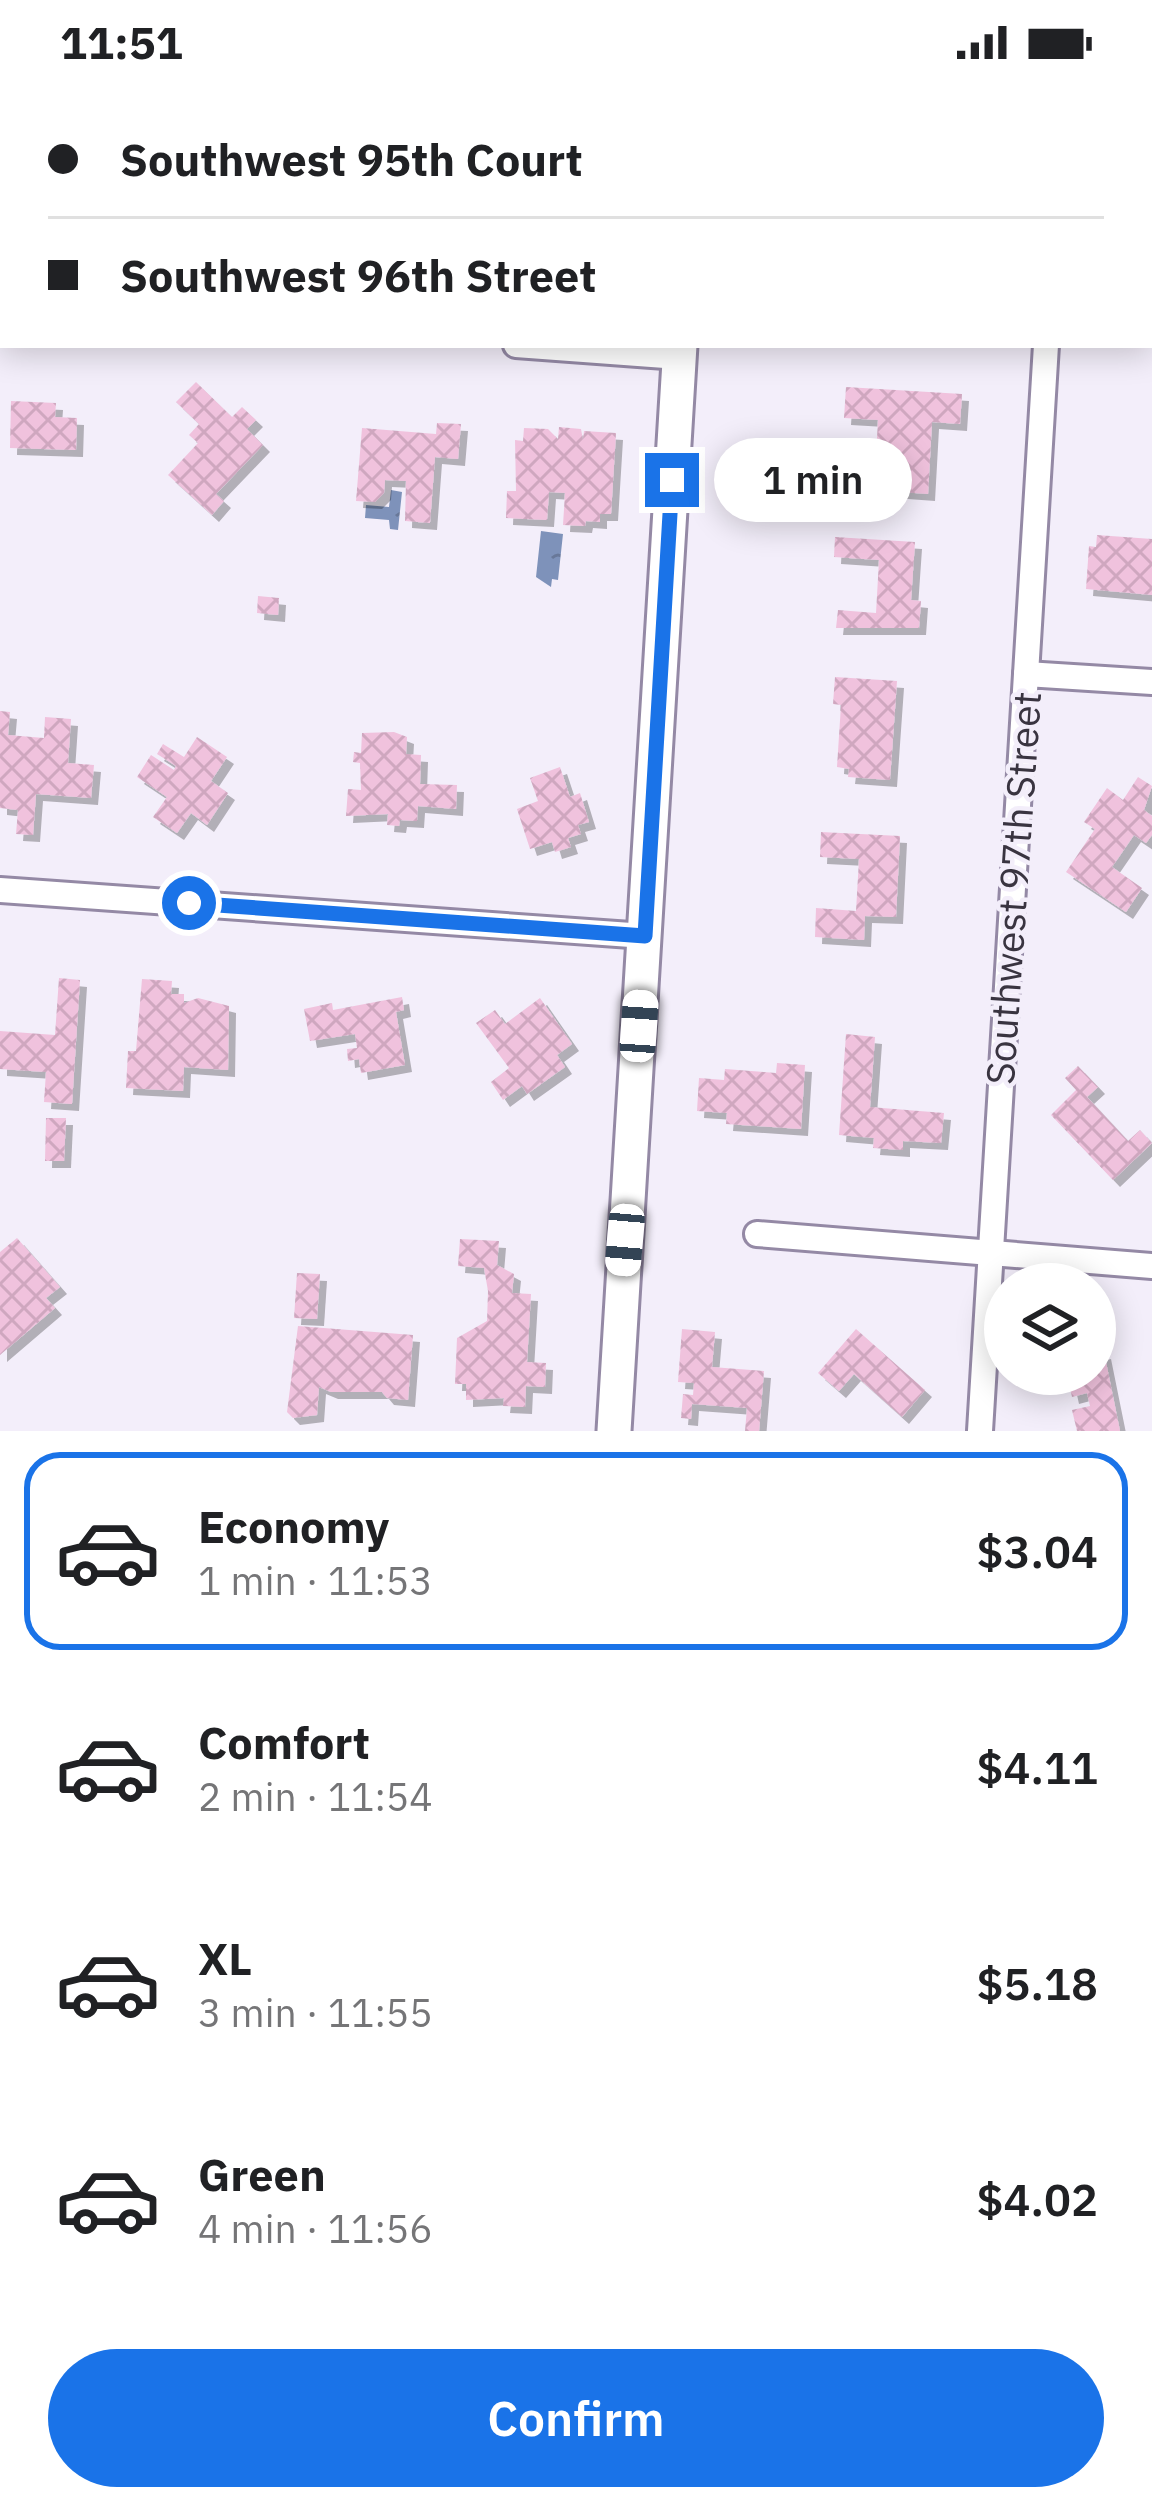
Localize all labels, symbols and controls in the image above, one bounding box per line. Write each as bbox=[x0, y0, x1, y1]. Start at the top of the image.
text: 11:51 bbox=[60, 13, 183, 71]
text: Southwest 95th Court bbox=[120, 130, 583, 188]
text: Southwest 96th Street bbox=[120, 246, 596, 304]
callout: 1 min bbox=[714, 438, 912, 522]
route end bbox=[645, 453, 699, 507]
text: 1 min bbox=[763, 454, 863, 505]
street label: Southwest 97th Street bbox=[974, 690, 1052, 1086]
route start bbox=[162, 876, 216, 930]
car bbox=[619, 989, 659, 1063]
car bbox=[604, 1203, 646, 1277]
map controls bbox=[984, 1263, 1116, 1395]
button: layers bbox=[984, 1263, 1116, 1395]
icon: car bbox=[54, 1497, 162, 1605]
text: Economy bbox=[198, 1497, 389, 1555]
text: $3.04 bbox=[977, 1522, 1098, 1580]
text: 1 min · 11:53 bbox=[198, 1555, 433, 1606]
icon: car bbox=[54, 1713, 162, 1821]
text: Comfort bbox=[198, 1713, 370, 1771]
text: $4.11 bbox=[977, 1738, 1098, 1796]
text: 2 min · 11:54 bbox=[198, 1771, 433, 1822]
icon: car bbox=[54, 1929, 162, 2037]
text: XL bbox=[198, 1929, 252, 1987]
text: $5.18 bbox=[977, 1954, 1098, 2012]
text: 3 min · 11:55 bbox=[198, 1987, 433, 2038]
icon: car bbox=[54, 2145, 162, 2253]
text: Green bbox=[198, 2145, 326, 2203]
text: $4.02 bbox=[977, 2170, 1098, 2228]
text: 4 min · 11:56 bbox=[198, 2203, 433, 2254]
button: Confirm bbox=[48, 2349, 1104, 2487]

